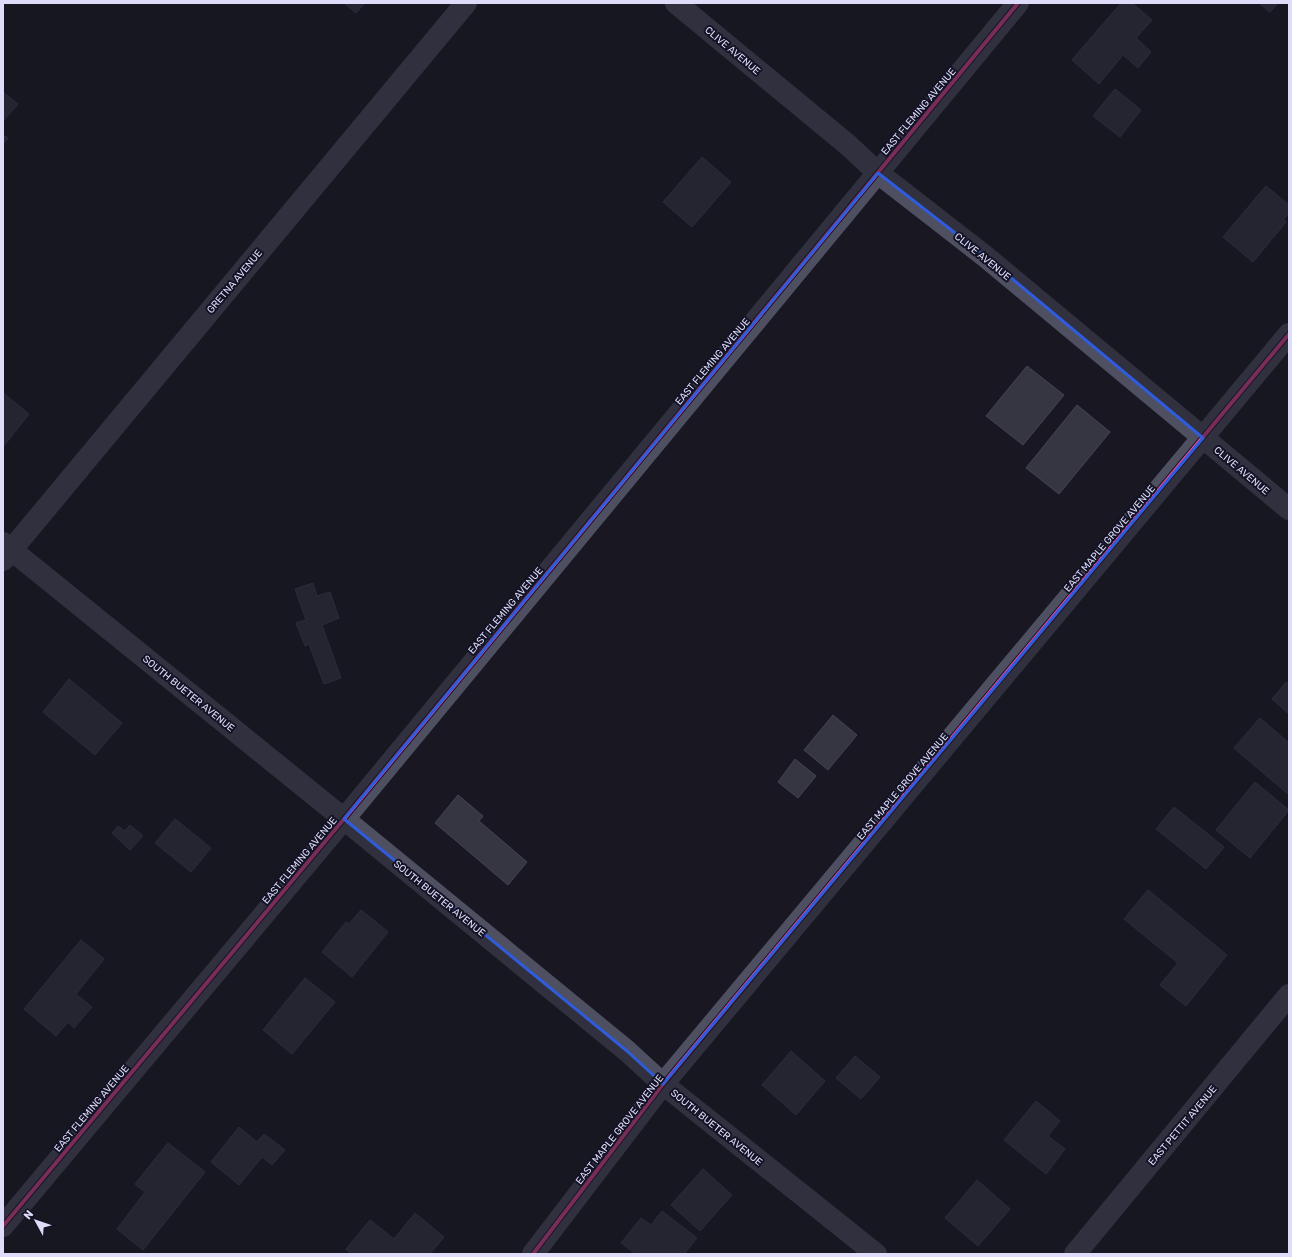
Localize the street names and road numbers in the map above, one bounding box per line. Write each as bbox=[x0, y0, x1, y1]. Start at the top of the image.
street label: CLIVE AVENUE bbox=[702, 24, 763, 77]
street label: EAST FLEMING AVENUE bbox=[879, 66, 959, 158]
street label: CLIVE AVENUE bbox=[952, 231, 1013, 283]
street label: GRETNA AVENUE bbox=[205, 247, 265, 316]
street label: EAST FLEMING AVENUE bbox=[673, 316, 753, 408]
street label: CLIVE AVENUE bbox=[1211, 444, 1272, 497]
street label: EAST MAPLE GROVE AVENUE bbox=[1062, 483, 1158, 594]
street label: EAST FLEMING AVENUE bbox=[466, 565, 546, 657]
street label: SOUTH BUETER AVENUE bbox=[140, 653, 237, 734]
street label: EAST MAPLE GROVE AVENUE bbox=[855, 731, 951, 842]
street label: EAST FLEMING AVENUE bbox=[260, 815, 340, 907]
street label: SOUTH BUETER AVENUE bbox=[391, 858, 488, 939]
street label: EAST FLEMING AVENUE bbox=[52, 1063, 132, 1155]
street label: EAST MAPLE GROVE AVENUE bbox=[573, 1073, 666, 1187]
street label: EAST PETTIT AVENUE bbox=[1146, 1083, 1220, 1168]
street label: SOUTH BUETER AVENUE bbox=[668, 1087, 765, 1168]

